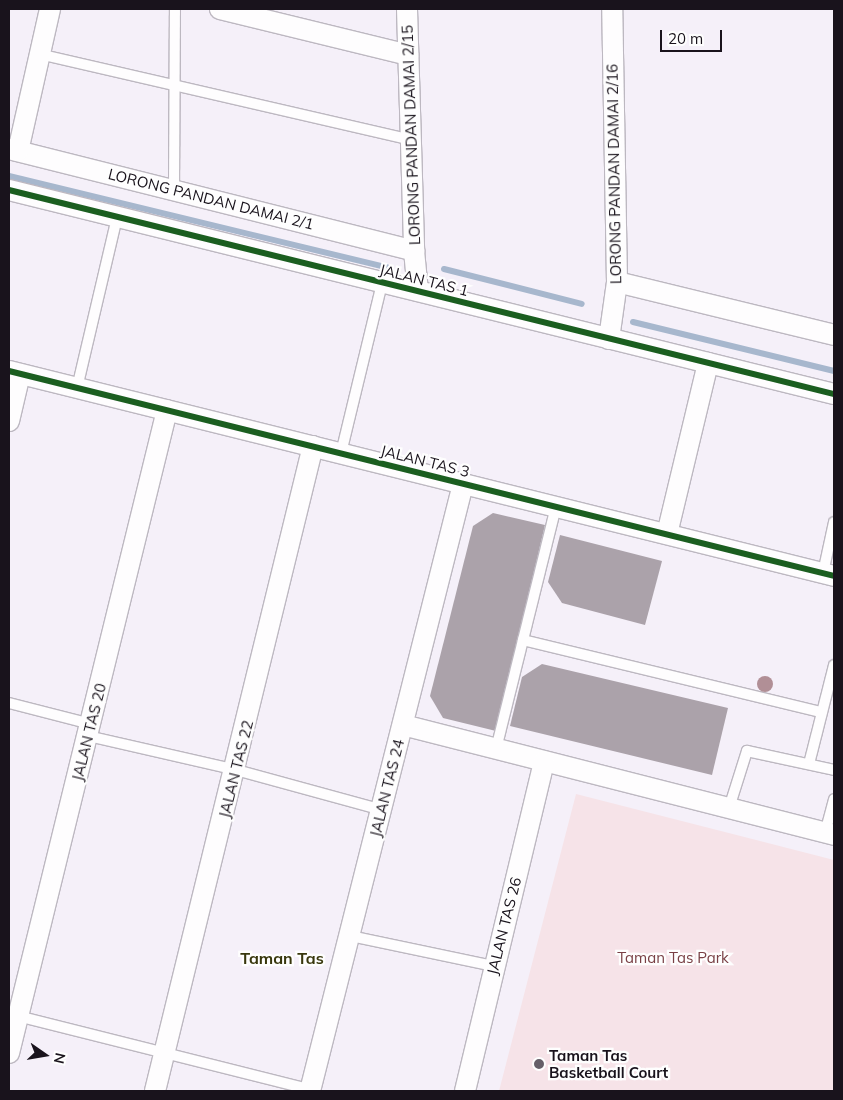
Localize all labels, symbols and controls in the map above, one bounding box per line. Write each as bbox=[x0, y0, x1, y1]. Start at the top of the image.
scale bar bbox=[663, 20, 726, 52]
street label: LORONG PANDAN DAMAI 2/15 bbox=[398, 25, 424, 245]
text: 20 m bbox=[668, 29, 703, 48]
street label: LORONG PANDAN DAMAI 2/16 bbox=[603, 64, 625, 284]
street label: LORONG PANDAN DAMAI 2/1 bbox=[106, 165, 316, 233]
street label: JALAN TAS 1 bbox=[378, 260, 470, 300]
street label: JALAN TAS 3 bbox=[379, 441, 471, 481]
street label: JALAN TAS 20 bbox=[68, 681, 110, 783]
street label: JALAN TAS 22 bbox=[215, 718, 257, 820]
street label: JALAN TAS 24 bbox=[366, 737, 408, 839]
street label: JALAN TAS 26 bbox=[483, 875, 525, 977]
district label: Taman Tas bbox=[240, 948, 324, 968]
park label: Taman Tas Park bbox=[617, 949, 729, 967]
north arrow bbox=[20, 1030, 70, 1080]
place label: Taman Tas Basketball Court bbox=[549, 1046, 668, 1081]
text: N bbox=[50, 1051, 70, 1066]
marker: Taman Tas Basketball Court bbox=[533, 1058, 545, 1070]

